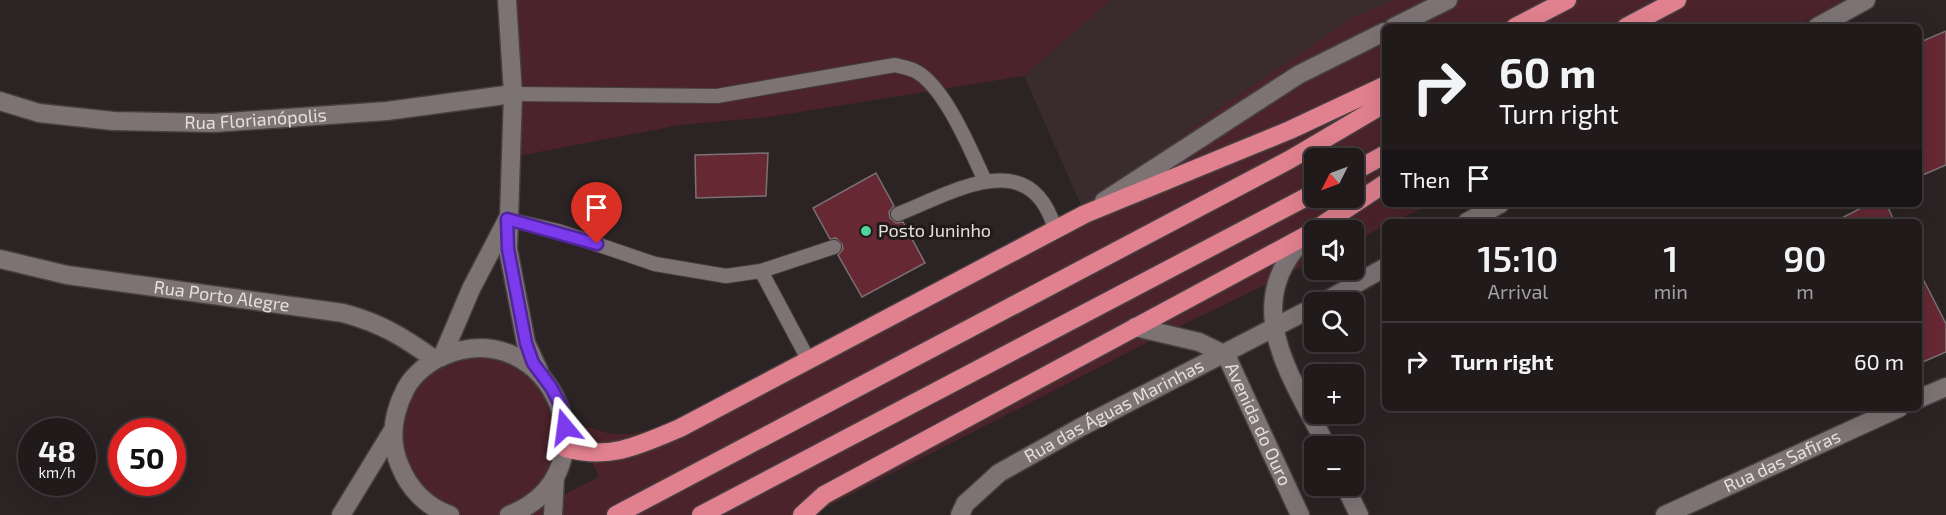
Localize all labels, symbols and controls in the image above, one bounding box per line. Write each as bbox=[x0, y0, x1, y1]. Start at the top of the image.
text: 60 m bbox=[1499, 46, 1596, 96]
icon: right bbox=[1400, 48, 1478, 126]
text: Turn right bbox=[1499, 97, 1619, 129]
street label: Rua Florianópolis bbox=[184, 103, 327, 133]
north arrow bbox=[1304, 148, 1364, 208]
map controls bbox=[1304, 148, 1364, 496]
icon: arrive bbox=[1462, 162, 1495, 195]
text: Then bbox=[1400, 166, 1450, 192]
pin bbox=[571, 182, 622, 244]
icon: arrive bbox=[580, 191, 613, 224]
place label: Posto Juninho bbox=[878, 219, 991, 241]
button: sound bbox=[1304, 220, 1364, 280]
marker: Posto Juninho bbox=[859, 224, 873, 238]
text: 15:10 bbox=[1477, 236, 1558, 279]
text: 1 bbox=[1663, 236, 1678, 279]
text: 90 bbox=[1783, 236, 1827, 279]
street label: Rua Porto Alegre bbox=[152, 275, 291, 316]
text: Arrival bbox=[1487, 279, 1548, 303]
text: min bbox=[1654, 279, 1688, 303]
text: m bbox=[1796, 279, 1814, 303]
button: search bbox=[1304, 292, 1364, 352]
icon: right bbox=[1400, 345, 1433, 378]
text: Turn right bbox=[1451, 348, 1553, 374]
text: 60 m bbox=[1854, 348, 1904, 374]
street label: Rua das Águas Marinhas bbox=[1020, 354, 1207, 467]
street label: Avenida do Ouro bbox=[1221, 359, 1297, 489]
button: + bbox=[1304, 364, 1364, 424]
position arrow bbox=[533, 395, 597, 459]
speed limit sign: 50 bbox=[108, 418, 186, 496]
street label: Rua das Safiras bbox=[1720, 424, 1844, 497]
text: 48 bbox=[38, 432, 76, 468]
button: − bbox=[1304, 436, 1364, 496]
text: km/h bbox=[38, 463, 76, 481]

